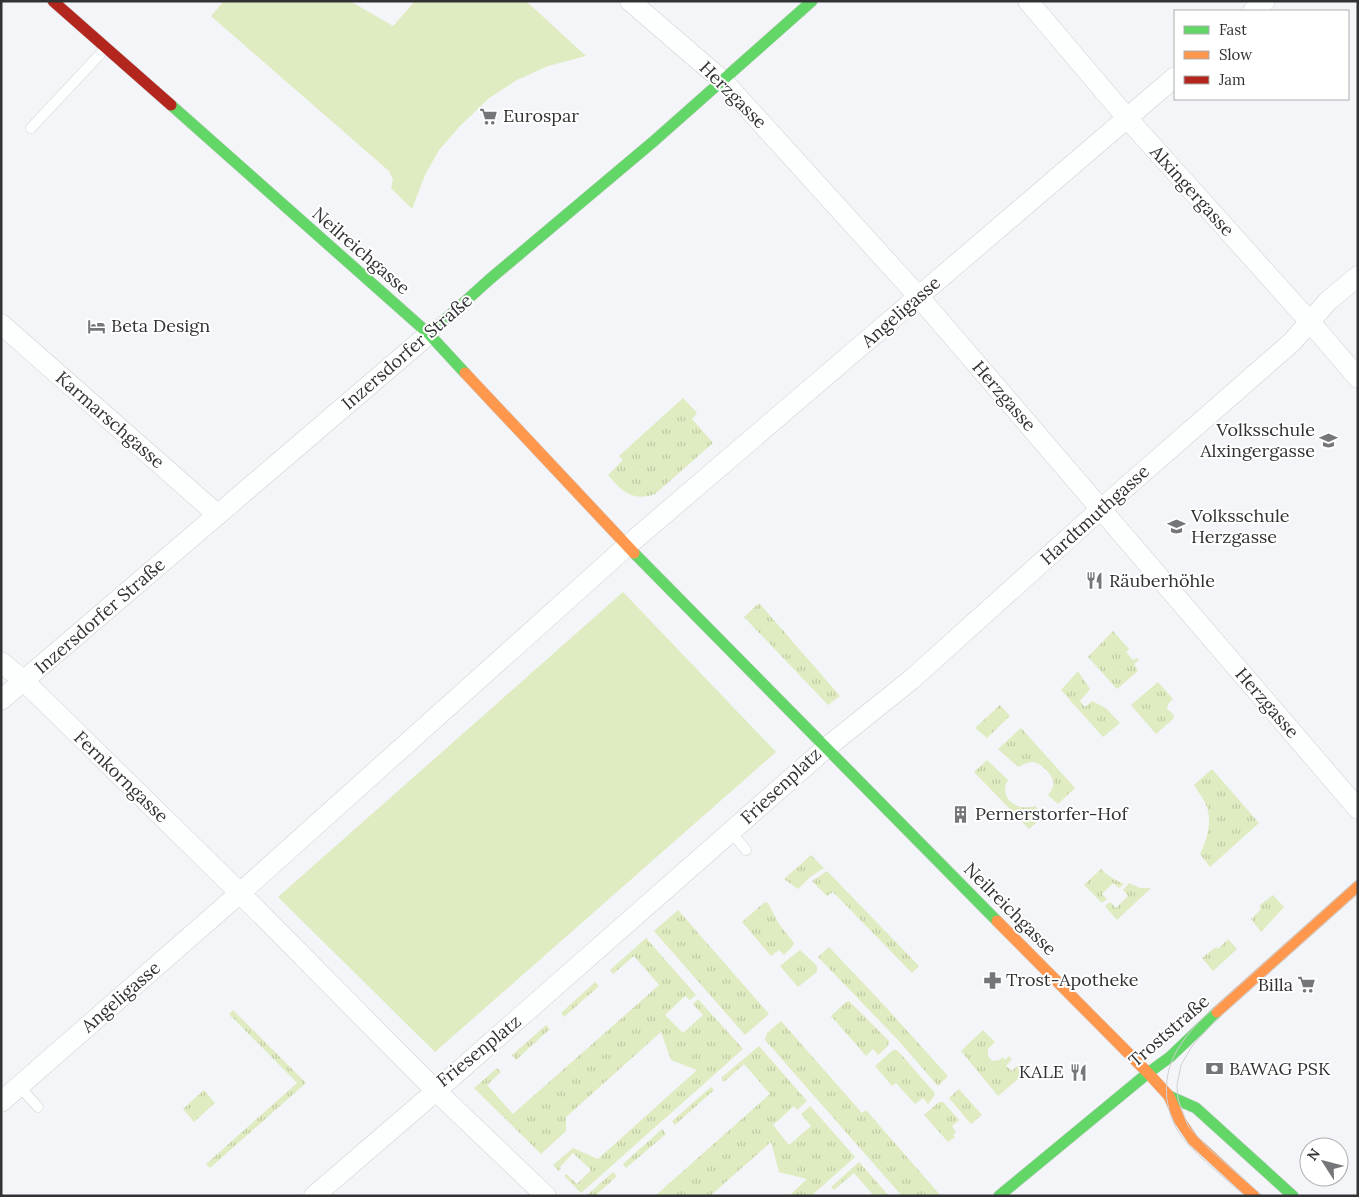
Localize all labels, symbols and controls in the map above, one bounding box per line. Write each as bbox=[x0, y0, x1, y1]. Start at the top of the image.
legend bbox=[1174, 10, 1349, 100]
text: Fast bbox=[1219, 20, 1247, 39]
text: Slow bbox=[1219, 45, 1252, 64]
street label: Herzgasse bbox=[695, 56, 772, 133]
text: Jam bbox=[1218, 70, 1246, 89]
place label: Eurospar bbox=[503, 104, 579, 127]
supermarket icon: Eurospar bbox=[479, 106, 499, 126]
street label: Alxingergasse bbox=[1145, 140, 1239, 241]
street label: Neilreichgasse bbox=[308, 202, 415, 299]
street label: Angeligasse bbox=[856, 271, 945, 353]
street label: Inzersdorfer Straße bbox=[337, 289, 477, 414]
place label: Beta Design bbox=[111, 314, 210, 337]
hotel icon: Beta Design bbox=[87, 316, 107, 336]
street label: Herzgasse bbox=[967, 356, 1041, 436]
street label: Karmarschgasse bbox=[51, 366, 170, 473]
place label: Volksschule Alxingergasse bbox=[1199, 418, 1315, 462]
school or university icon: Volksschule Alxingergasse bbox=[1319, 430, 1339, 450]
street label: Hardtmuthgasse bbox=[1035, 460, 1154, 570]
place label: Volksschule Herzgasse bbox=[1190, 504, 1290, 548]
school or university icon: Volksschule Herzgasse bbox=[1167, 516, 1187, 536]
street label: Inzersdorfer Straße bbox=[30, 553, 170, 678]
place label: Räuberhöhle bbox=[1109, 569, 1215, 592]
restaurant icon: Räuberhöhle bbox=[1085, 571, 1105, 591]
street label: Herzgasse bbox=[1230, 663, 1304, 743]
street label: Fernkorngasse bbox=[69, 726, 174, 828]
street label: Friesenplatz bbox=[735, 742, 826, 829]
place label: Pernerstorfer-Hof bbox=[975, 802, 1129, 825]
building icon: Pernerstorfer-Hof bbox=[951, 804, 971, 824]
street label: Neilreichgasse bbox=[959, 857, 1062, 960]
street label: Angeligasse bbox=[76, 956, 165, 1038]
place label: Trost-Apotheke bbox=[1006, 968, 1139, 991]
pharmacy icon: Trost-Apotheke bbox=[982, 970, 1002, 990]
place label: Billa bbox=[1258, 973, 1293, 996]
supermarket icon: Billa bbox=[1297, 975, 1317, 995]
street label: Troststraße bbox=[1124, 989, 1214, 1072]
street label: Friesenplatz bbox=[432, 1009, 526, 1092]
place label: BAWAG PSK bbox=[1229, 1057, 1331, 1080]
bank icon: BAWAG PSK bbox=[1205, 1059, 1225, 1079]
place label: KALE bbox=[1019, 1060, 1064, 1083]
restaurant icon: KALE bbox=[1068, 1062, 1088, 1082]
north arrow bbox=[1299, 1137, 1349, 1187]
text: N bbox=[1303, 1145, 1324, 1164]

